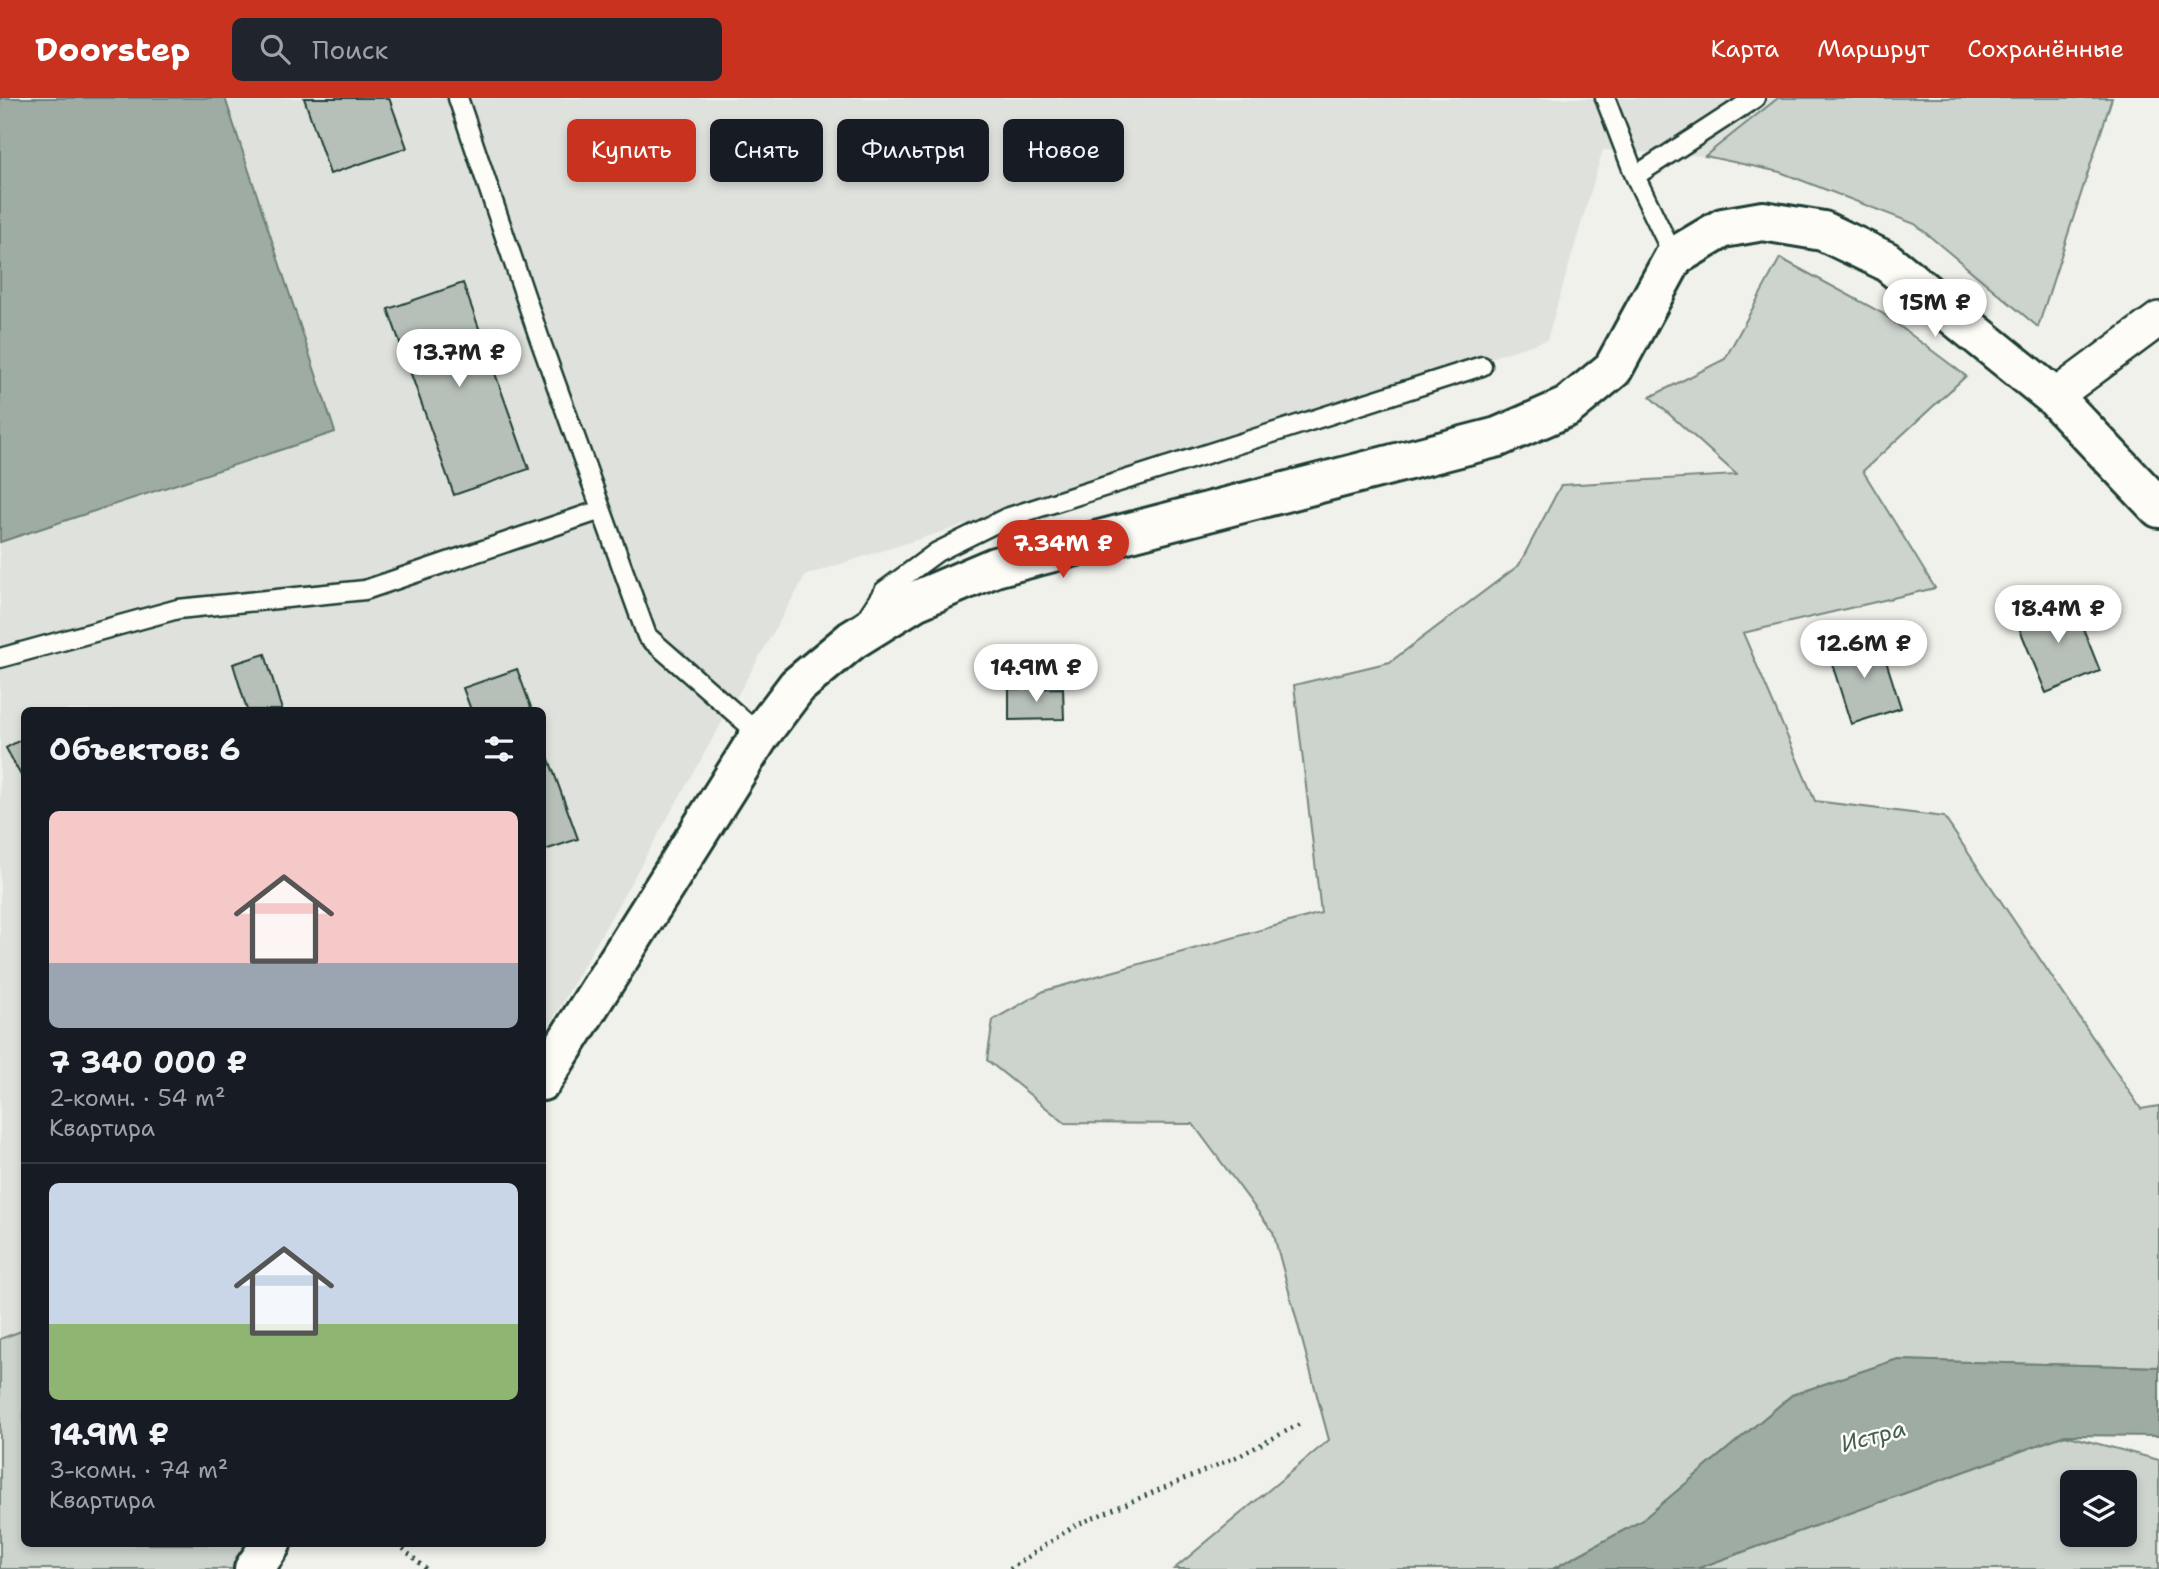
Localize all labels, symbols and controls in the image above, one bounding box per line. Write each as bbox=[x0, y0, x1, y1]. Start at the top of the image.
search box bbox=[232, 18, 722, 81]
text: Doorstep bbox=[35, 27, 190, 72]
icon: search bbox=[256, 30, 294, 68]
text: Поиск bbox=[312, 32, 388, 67]
text: Карта bbox=[1711, 33, 1779, 65]
text: Маршрут bbox=[1817, 33, 1929, 65]
text: Сохранённые bbox=[1967, 33, 2124, 65]
chip: Купить bbox=[567, 119, 696, 182]
chip: Снять bbox=[710, 119, 823, 182]
chip: Фильтры bbox=[837, 119, 989, 182]
chip: Новое bbox=[1003, 119, 1124, 182]
pin: 15M ₽ bbox=[1886, 280, 1984, 339]
text: 15M ₽ bbox=[1899, 287, 1971, 317]
pin: 13.7M ₽ bbox=[394, 330, 524, 389]
text: 13.7M ₽ bbox=[412, 337, 506, 367]
pin: 7.34M ₽ bbox=[998, 520, 1128, 580]
text: 7.34M ₽ bbox=[1013, 528, 1113, 558]
pin: 18.4M ₽ bbox=[1993, 586, 2123, 645]
text: 18.4M ₽ bbox=[2011, 593, 2105, 623]
pin: 12.6M ₽ bbox=[1799, 620, 1929, 680]
text: 12.6M ₽ bbox=[1816, 628, 1912, 658]
pin: 14.9M ₽ bbox=[971, 644, 1101, 704]
text: 14.9M ₽ bbox=[990, 652, 1082, 682]
text: Объектов: 6 bbox=[49, 729, 241, 770]
icon: filters bbox=[480, 730, 518, 768]
icon: home bbox=[221, 856, 347, 982]
text: 7 340 000 ₽ bbox=[49, 1042, 248, 1083]
text: 2-комн. · 54 m² bbox=[49, 1083, 226, 1113]
text: Квартира bbox=[49, 1113, 155, 1143]
icon: home bbox=[221, 1228, 347, 1354]
water label: Истра bbox=[1837, 1413, 1909, 1459]
text: 14.9M ₽ bbox=[49, 1414, 169, 1455]
text: 3-комн. · 74 m² bbox=[49, 1455, 228, 1485]
map controls bbox=[2060, 1470, 2137, 1547]
button: layers bbox=[2060, 1470, 2137, 1547]
text: Квартира bbox=[49, 1485, 155, 1515]

